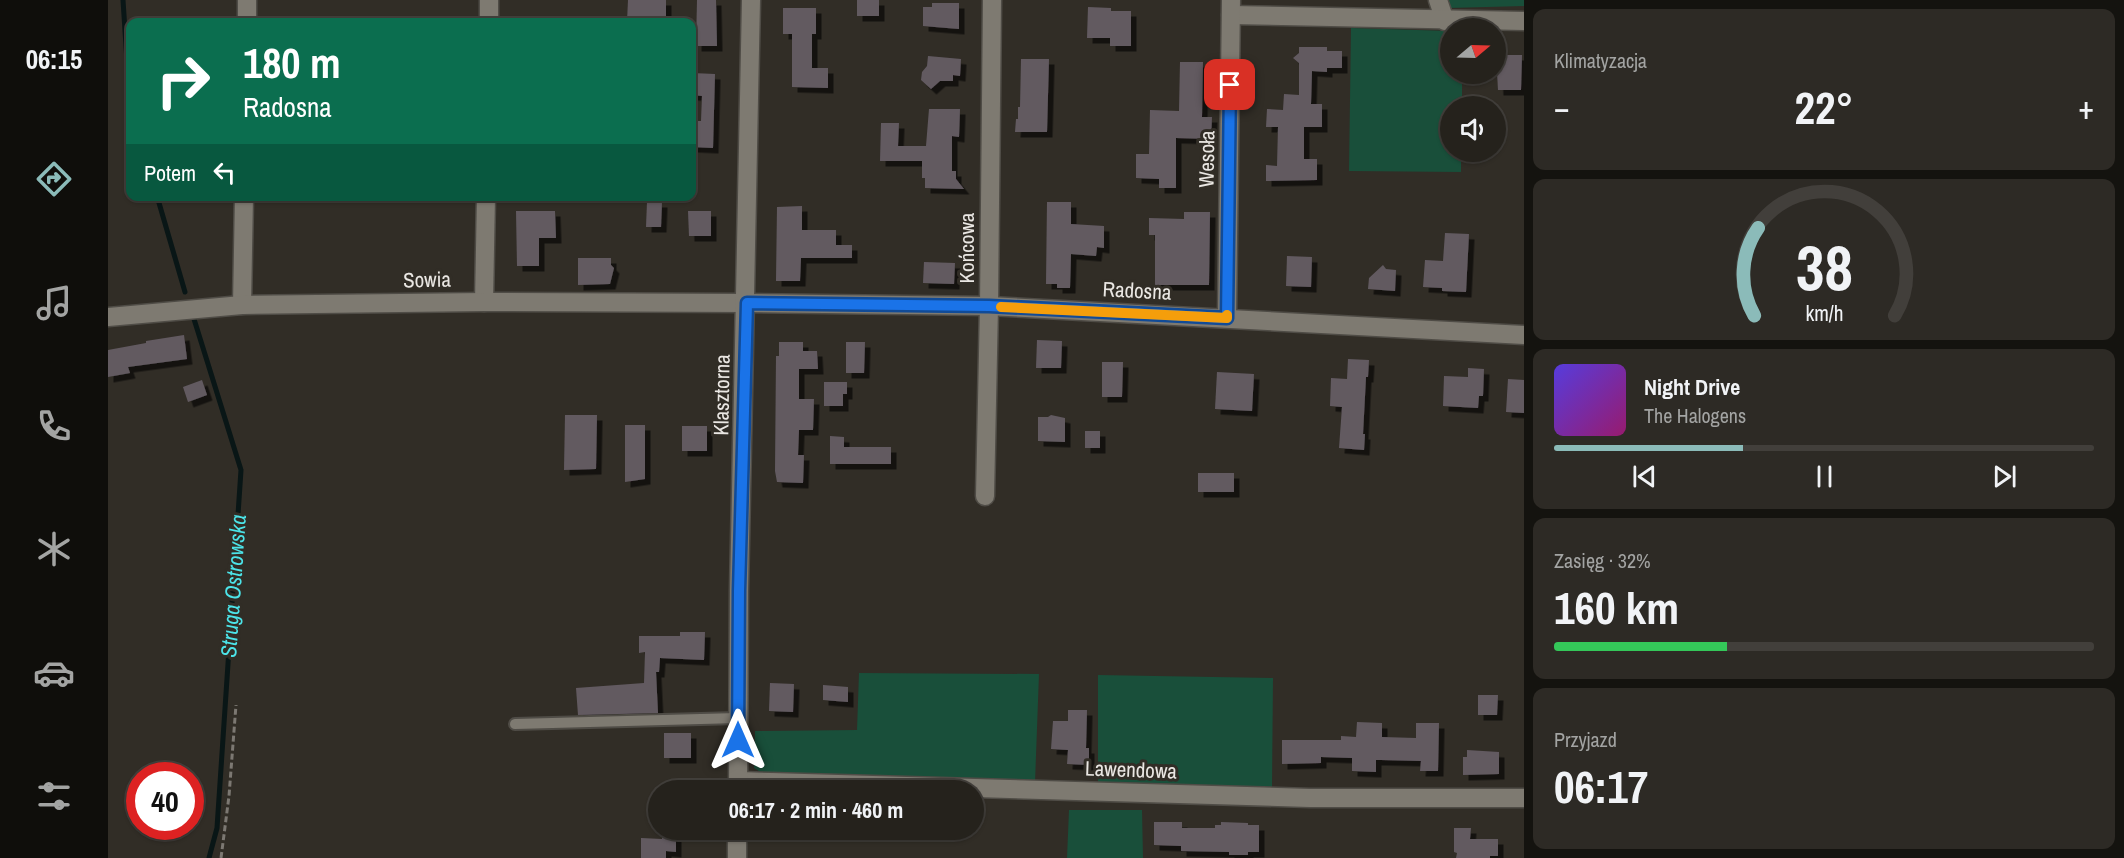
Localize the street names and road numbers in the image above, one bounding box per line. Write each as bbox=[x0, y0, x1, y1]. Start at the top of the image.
street label: Wesoła bbox=[1192, 130, 1222, 188]
street label: Końcowa bbox=[952, 212, 981, 283]
street label: Sowia bbox=[403, 265, 452, 294]
street label: Radosna bbox=[1102, 274, 1173, 307]
street label: Klasztorna bbox=[706, 354, 737, 436]
street label: Lawendowa bbox=[1085, 753, 1178, 786]

